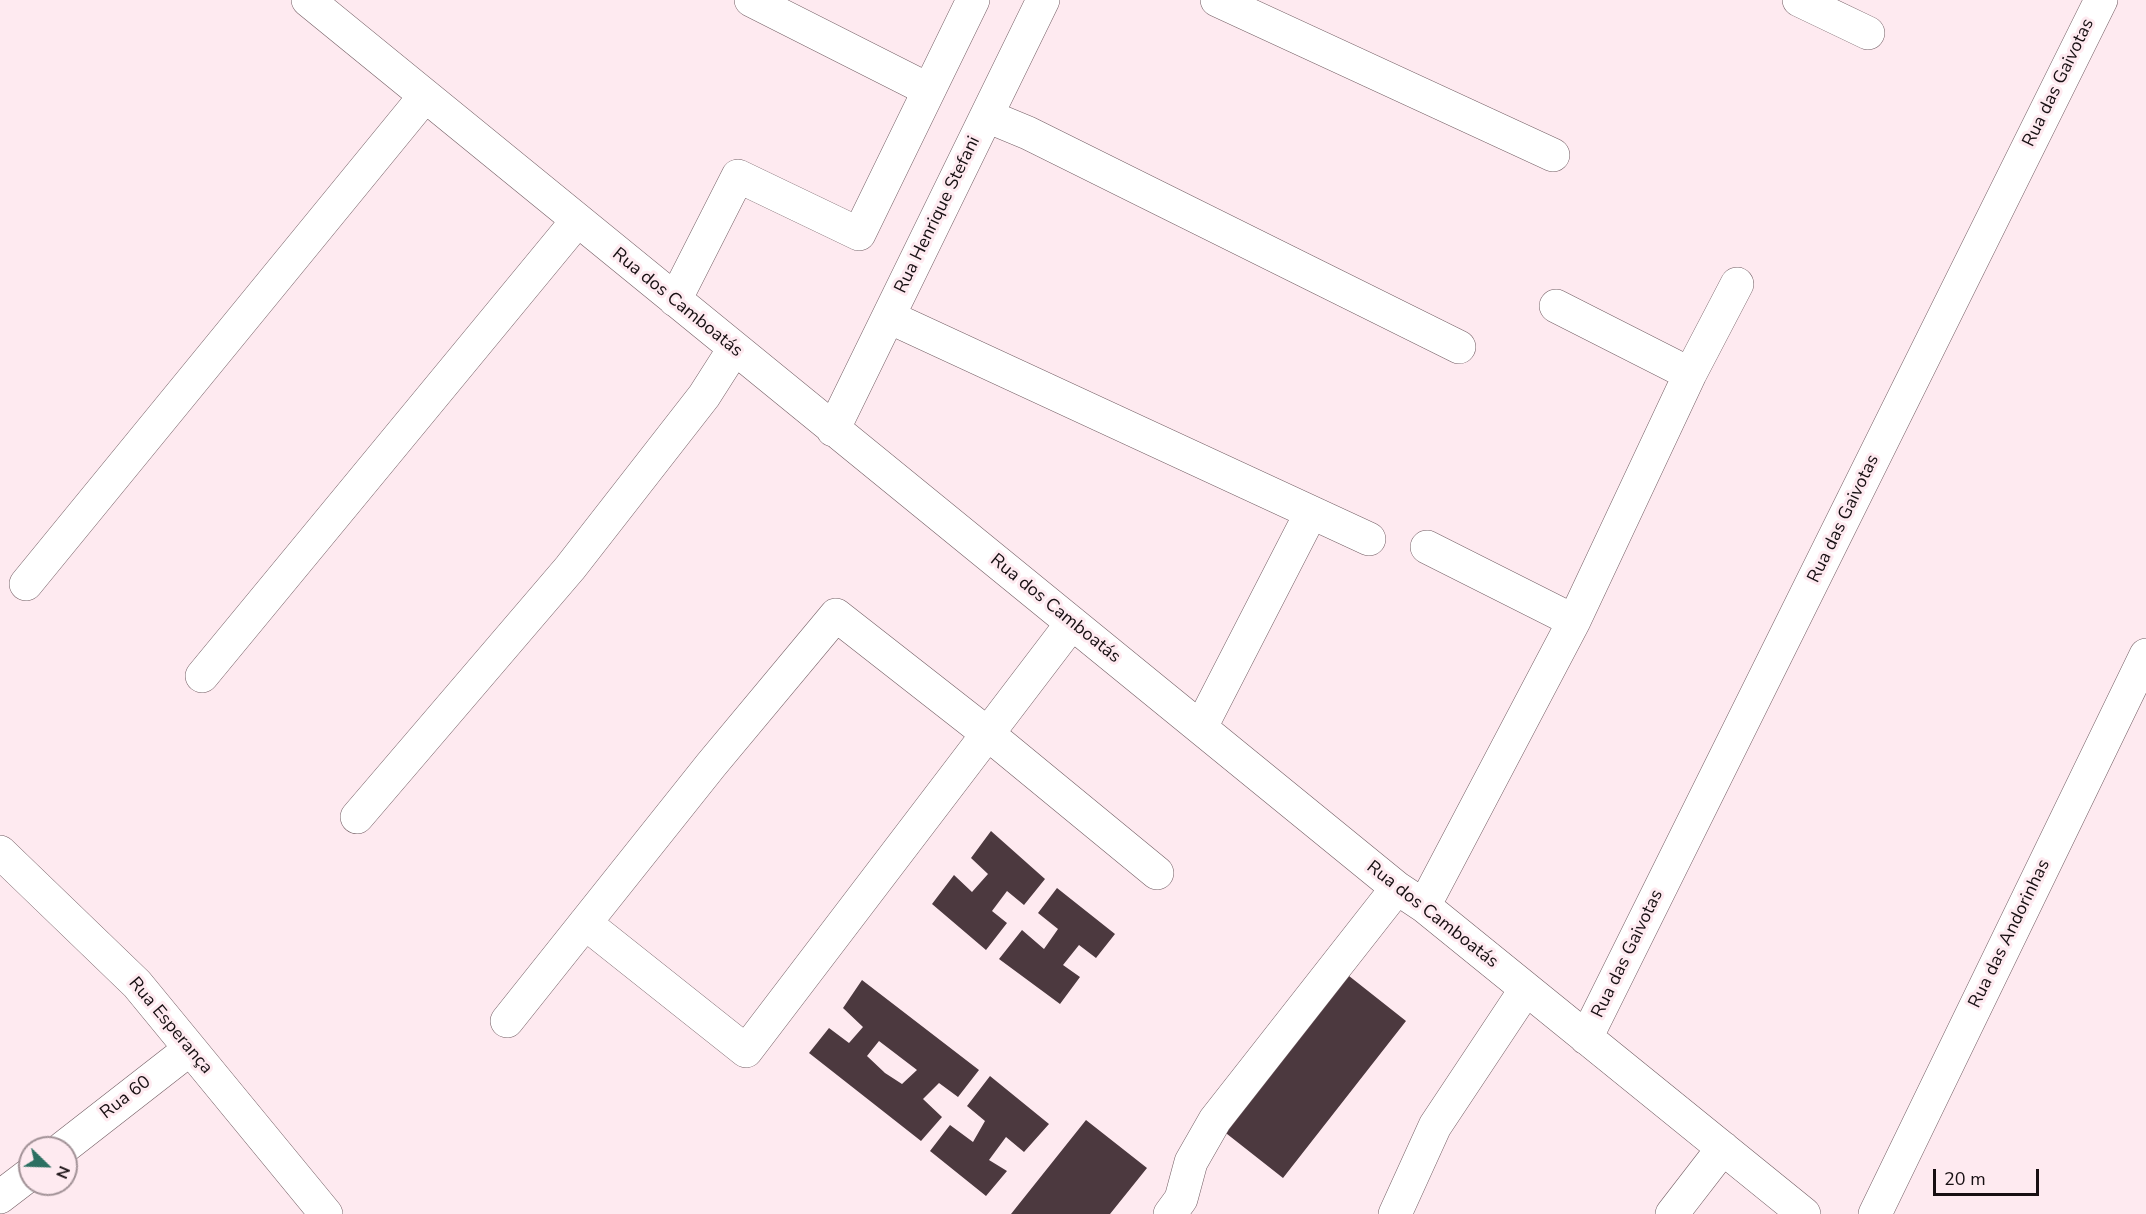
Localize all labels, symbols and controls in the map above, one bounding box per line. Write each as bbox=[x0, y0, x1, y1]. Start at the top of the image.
street label: Rua das Gaivotas bbox=[2019, 15, 2099, 151]
street label: Rua Henrique Stefani bbox=[891, 133, 985, 297]
street label: Rua dos Camboatás bbox=[607, 244, 747, 362]
street label: Rua das Gaivotas bbox=[1804, 451, 1884, 587]
street label: Rua dos Camboatás bbox=[985, 550, 1125, 668]
street label: Rua das Andorinhas bbox=[1965, 856, 2055, 1012]
street label: Rua dos Camboatás bbox=[1362, 857, 1502, 973]
street label: Rua das Gaivotas bbox=[1588, 886, 1668, 1022]
street label: Rua Esperança bbox=[123, 973, 217, 1079]
street label: Rua 60 bbox=[97, 1072, 155, 1124]
north arrow bbox=[18, 1136, 78, 1196]
scale bar bbox=[1936, 1157, 2042, 1195]
text: N bbox=[50, 1162, 75, 1182]
text: 20 m bbox=[1944, 1167, 1986, 1191]

